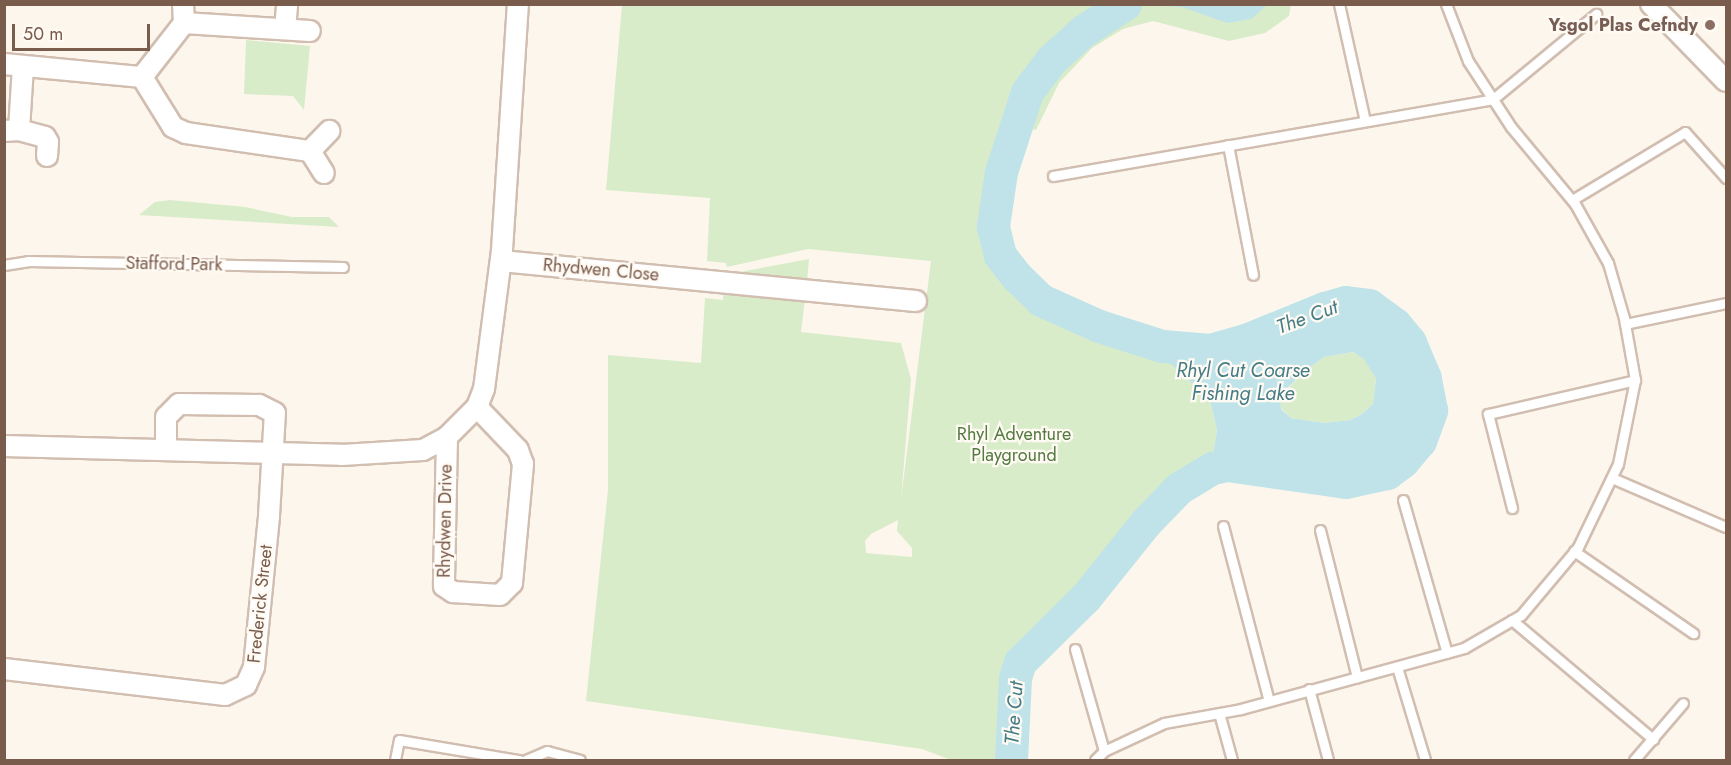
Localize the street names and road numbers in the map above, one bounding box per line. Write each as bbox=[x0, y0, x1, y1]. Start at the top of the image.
street label: Stafford Park bbox=[125, 252, 223, 276]
street label: Rhydwen Close bbox=[542, 254, 660, 286]
street label: Rhydwen Drive bbox=[433, 464, 457, 578]
street label: Frederick Street bbox=[243, 544, 277, 664]

